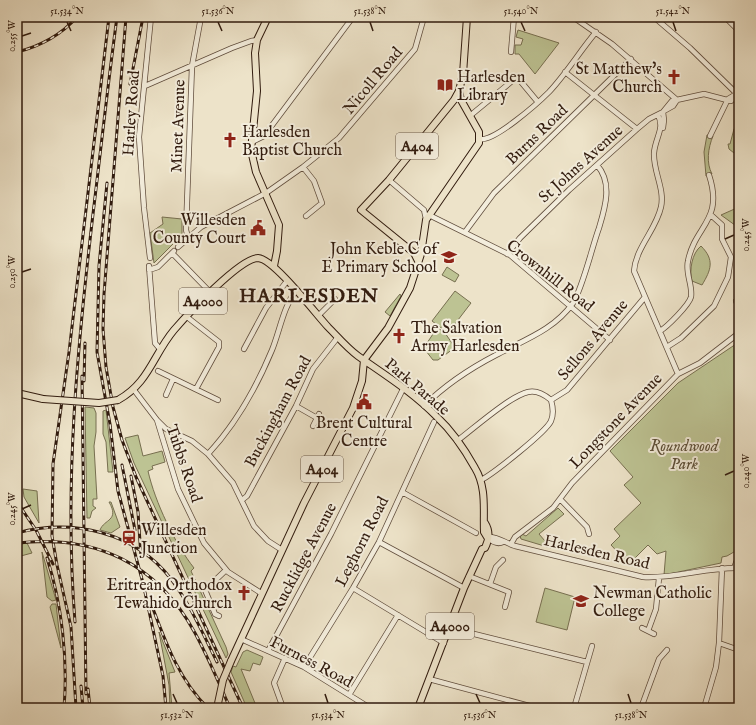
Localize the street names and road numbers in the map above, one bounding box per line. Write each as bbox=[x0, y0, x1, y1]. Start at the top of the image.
street label: Nicoll Road bbox=[340, 43, 408, 119]
street label: Harley Road bbox=[119, 69, 145, 157]
street label: Minet Avenue bbox=[167, 79, 191, 173]
street label: Burns Road bbox=[502, 101, 573, 170]
street label: St Johns Avenue bbox=[535, 121, 628, 208]
road number: A404 bbox=[396, 133, 438, 159]
street label: Crownhill Road bbox=[502, 236, 598, 317]
road number: A4000 bbox=[179, 288, 227, 314]
street label: Sellons Avenue bbox=[554, 296, 633, 385]
street label: Buckingham Road bbox=[241, 352, 317, 471]
street label: Park Parade bbox=[380, 355, 453, 420]
street label: Longstone Avenue bbox=[566, 369, 667, 473]
street label: Tubbs Road bbox=[160, 422, 206, 506]
road number: A404 bbox=[301, 456, 343, 482]
street label: Leghorn Road bbox=[331, 493, 394, 590]
street label: Rucklidge Avenue bbox=[267, 500, 342, 616]
street label: Harlesden Road bbox=[542, 531, 652, 575]
road number: A4000 bbox=[426, 613, 474, 639]
street label: Furness Road bbox=[266, 633, 356, 693]

